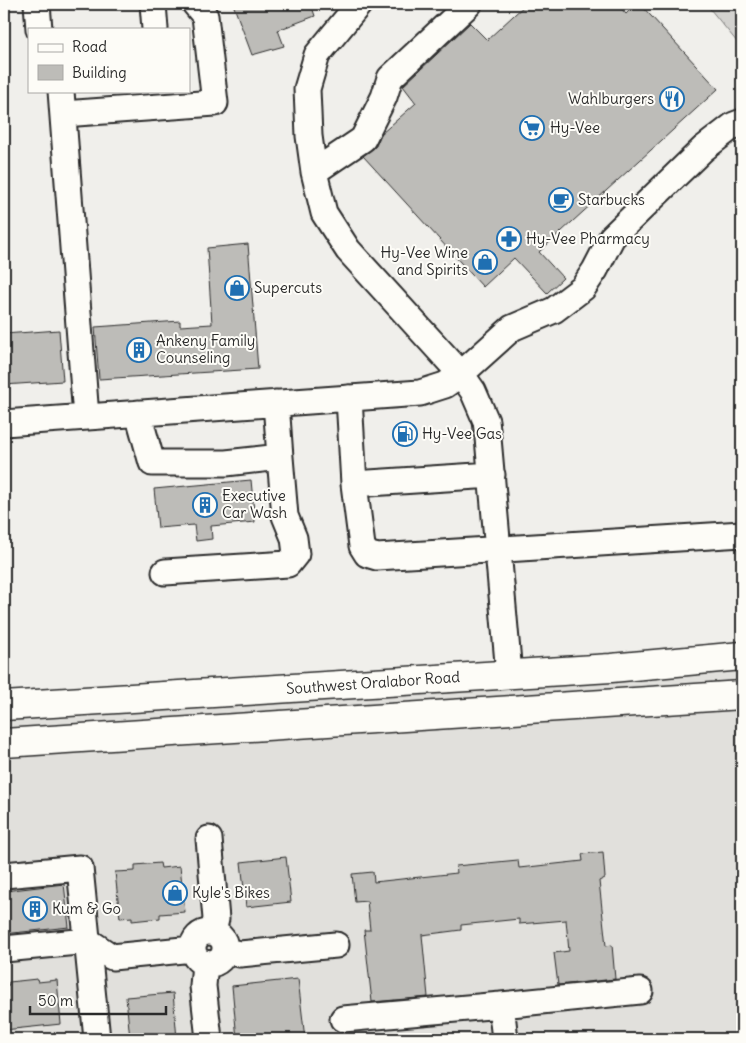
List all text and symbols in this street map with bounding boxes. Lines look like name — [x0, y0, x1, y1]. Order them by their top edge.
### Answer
legend — [28, 28, 190, 92]
text: Road — [72, 37, 107, 56]
text: Building — [72, 63, 127, 82]
restaurant icon: Wahlburgers — [659, 86, 685, 112]
place label: Wahlburgers — [568, 89, 654, 108]
supermarket icon: Hy-Vee — [519, 115, 545, 141]
place label: Hy-Vee — [550, 118, 600, 137]
cafe icon: Starbucks — [548, 187, 574, 213]
place label: Starbucks — [578, 190, 645, 209]
pharmacy icon: Hy-Vee Pharmacy — [496, 226, 522, 252]
place label: Hy-Vee Pharmacy — [526, 229, 650, 248]
place label: Hy-Vee Wine and Spirits — [381, 243, 468, 279]
shop icon: Hy-Vee Wine and Spirits — [472, 249, 498, 275]
shop icon: Supercuts — [224, 275, 250, 301]
place label: Supercuts — [254, 278, 322, 297]
place label: Ankeny Family Counseling — [156, 331, 255, 367]
building icon: Ankeny Family Counseling — [126, 337, 152, 363]
fuel station icon: Hy-Vee Gas — [392, 421, 418, 447]
place label: Hy-Vee Gas — [422, 424, 502, 443]
place label: Executive Car Wash — [222, 486, 288, 522]
building icon: Executive Car Wash — [192, 492, 218, 518]
street label: Southwest Oralabor Road — [285, 667, 461, 698]
shop icon: Kyle's Bikes — [162, 880, 188, 906]
place label: Kyle's Bikes — [192, 883, 270, 902]
building icon: Kum & Go — [22, 896, 48, 922]
place label: Kum & Go — [52, 899, 121, 918]
scale bar — [30, 983, 166, 1015]
text: 50 m — [38, 991, 73, 1010]

